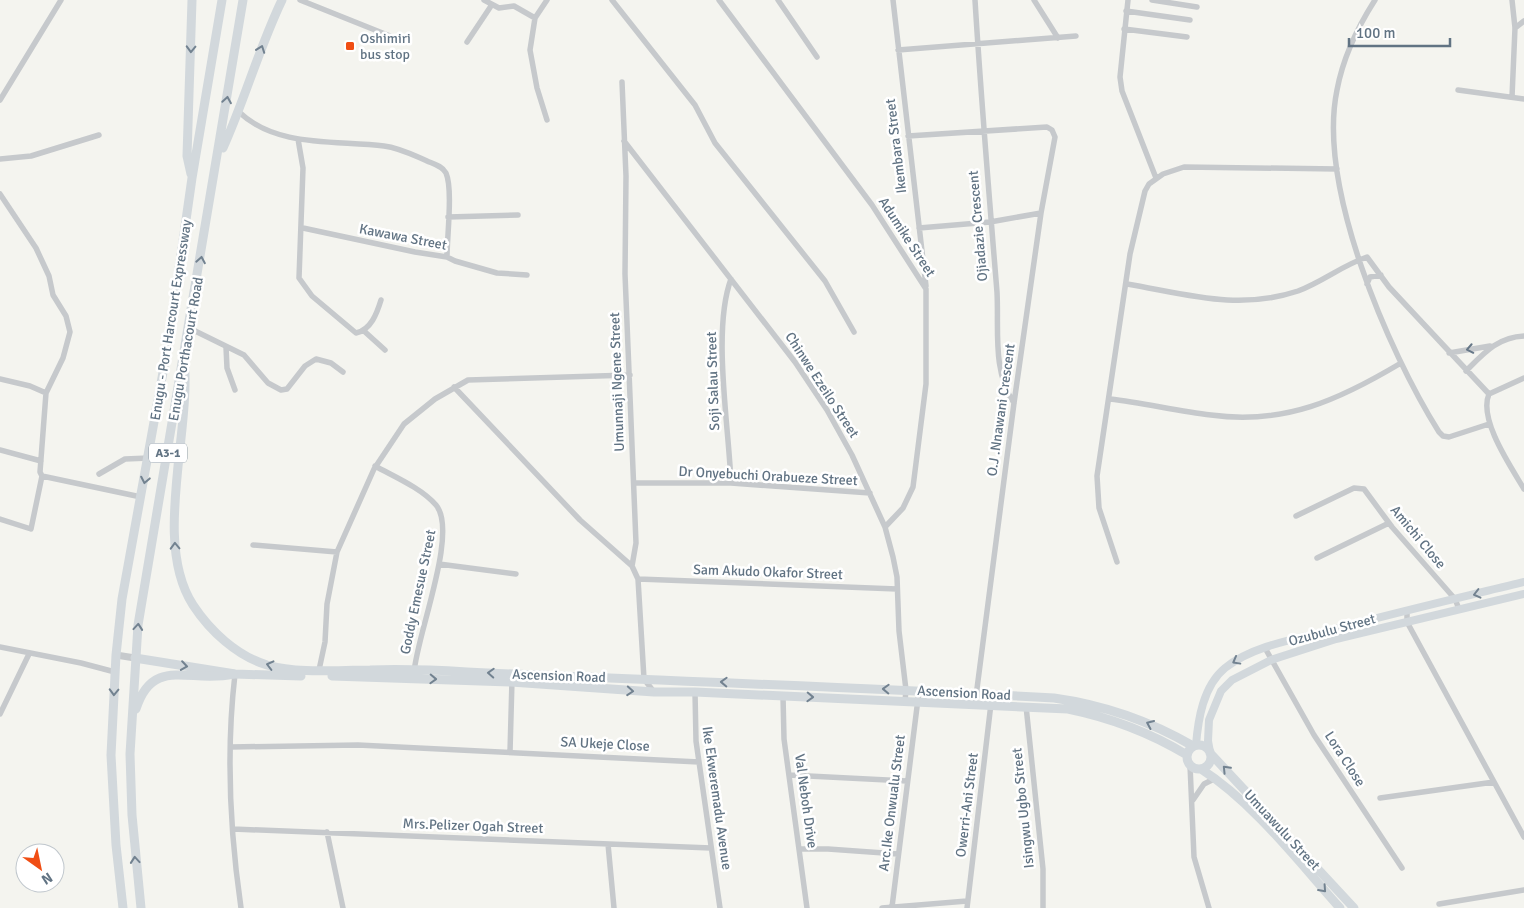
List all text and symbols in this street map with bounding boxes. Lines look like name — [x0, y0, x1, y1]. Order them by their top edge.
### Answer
scale bar — [1349, 15, 1450, 47]
text: 100 m — [1356, 24, 1396, 42]
place label: Oshimiri bus stop — [360, 30, 411, 63]
marker: Oshimiri bus stop — [344, 40, 356, 52]
one-way arrow — [185, 45, 196, 53]
one-way arrow — [255, 46, 265, 54]
one-way arrow — [222, 96, 232, 104]
street label: Ikembara Street — [882, 98, 910, 194]
street label: Ojiadazie Crescent — [965, 170, 991, 282]
street label: Adumike Street — [875, 194, 939, 280]
street label: Enugu - Port Harcourt Expressway — [147, 218, 195, 422]
street label: Kawawa Street — [358, 220, 448, 254]
one-way arrow — [195, 256, 205, 265]
street label: Enugu Porthacourt Road — [165, 276, 207, 422]
street label: Umunnaji Ngene Street — [606, 312, 628, 452]
street label: Chinwe Ezeilo Street — [781, 329, 863, 441]
street label: Soji Salau Street — [703, 331, 723, 431]
street label: O.J .Nnawani Crescent — [983, 342, 1019, 477]
one-way arrow — [1465, 343, 1474, 353]
road number: A3-1 — [149, 443, 187, 462]
street label: Dr Onyebuchi Orabueze Street — [678, 463, 858, 489]
one-way arrow — [140, 476, 150, 484]
street label: Amichi Close — [1387, 502, 1449, 572]
street label: Goddy Emesue Street — [396, 528, 440, 656]
one-way arrow — [170, 542, 180, 550]
street label: Sam Akudo Okafor Street — [693, 561, 843, 583]
one-way arrow — [1472, 588, 1481, 599]
street label: Ozubulu Street — [1287, 610, 1377, 650]
one-way arrow — [133, 623, 144, 631]
one-way arrow — [1233, 655, 1242, 665]
one-way arrow — [266, 660, 275, 671]
one-way arrow — [179, 661, 188, 671]
street label: Ascension Road — [512, 666, 606, 686]
one-way arrow — [487, 667, 495, 678]
one-way arrow — [429, 673, 437, 684]
one-way arrow — [719, 677, 727, 688]
street label: Ascension Road — [917, 682, 1011, 704]
one-way arrow — [882, 684, 890, 695]
one-way arrow — [626, 685, 634, 696]
one-way arrow — [108, 689, 119, 697]
one-way arrow — [806, 692, 814, 703]
one-way arrow — [1146, 720, 1155, 730]
street label: Ike Ekweremadu Avenue — [699, 725, 735, 871]
street label: Lora Close — [1321, 728, 1369, 790]
street label: SA Ukeje Close — [560, 733, 650, 755]
street label: Arc.Ike Onwualu Street — [875, 734, 909, 872]
street label: Isingwu Ugbo Street — [1008, 747, 1038, 869]
street label: Owerri-Ani Street — [952, 752, 982, 858]
street label: Val Neboh Drive — [791, 753, 821, 849]
one-way arrow — [1223, 766, 1232, 775]
street label: Umuawulu Street — [1240, 786, 1324, 874]
street label: Mrs.Pelizer Ogah Street — [402, 815, 544, 837]
north arrow — [15, 843, 65, 893]
one-way arrow — [130, 855, 141, 863]
text: N — [38, 869, 56, 888]
one-way arrow — [1317, 883, 1326, 892]

